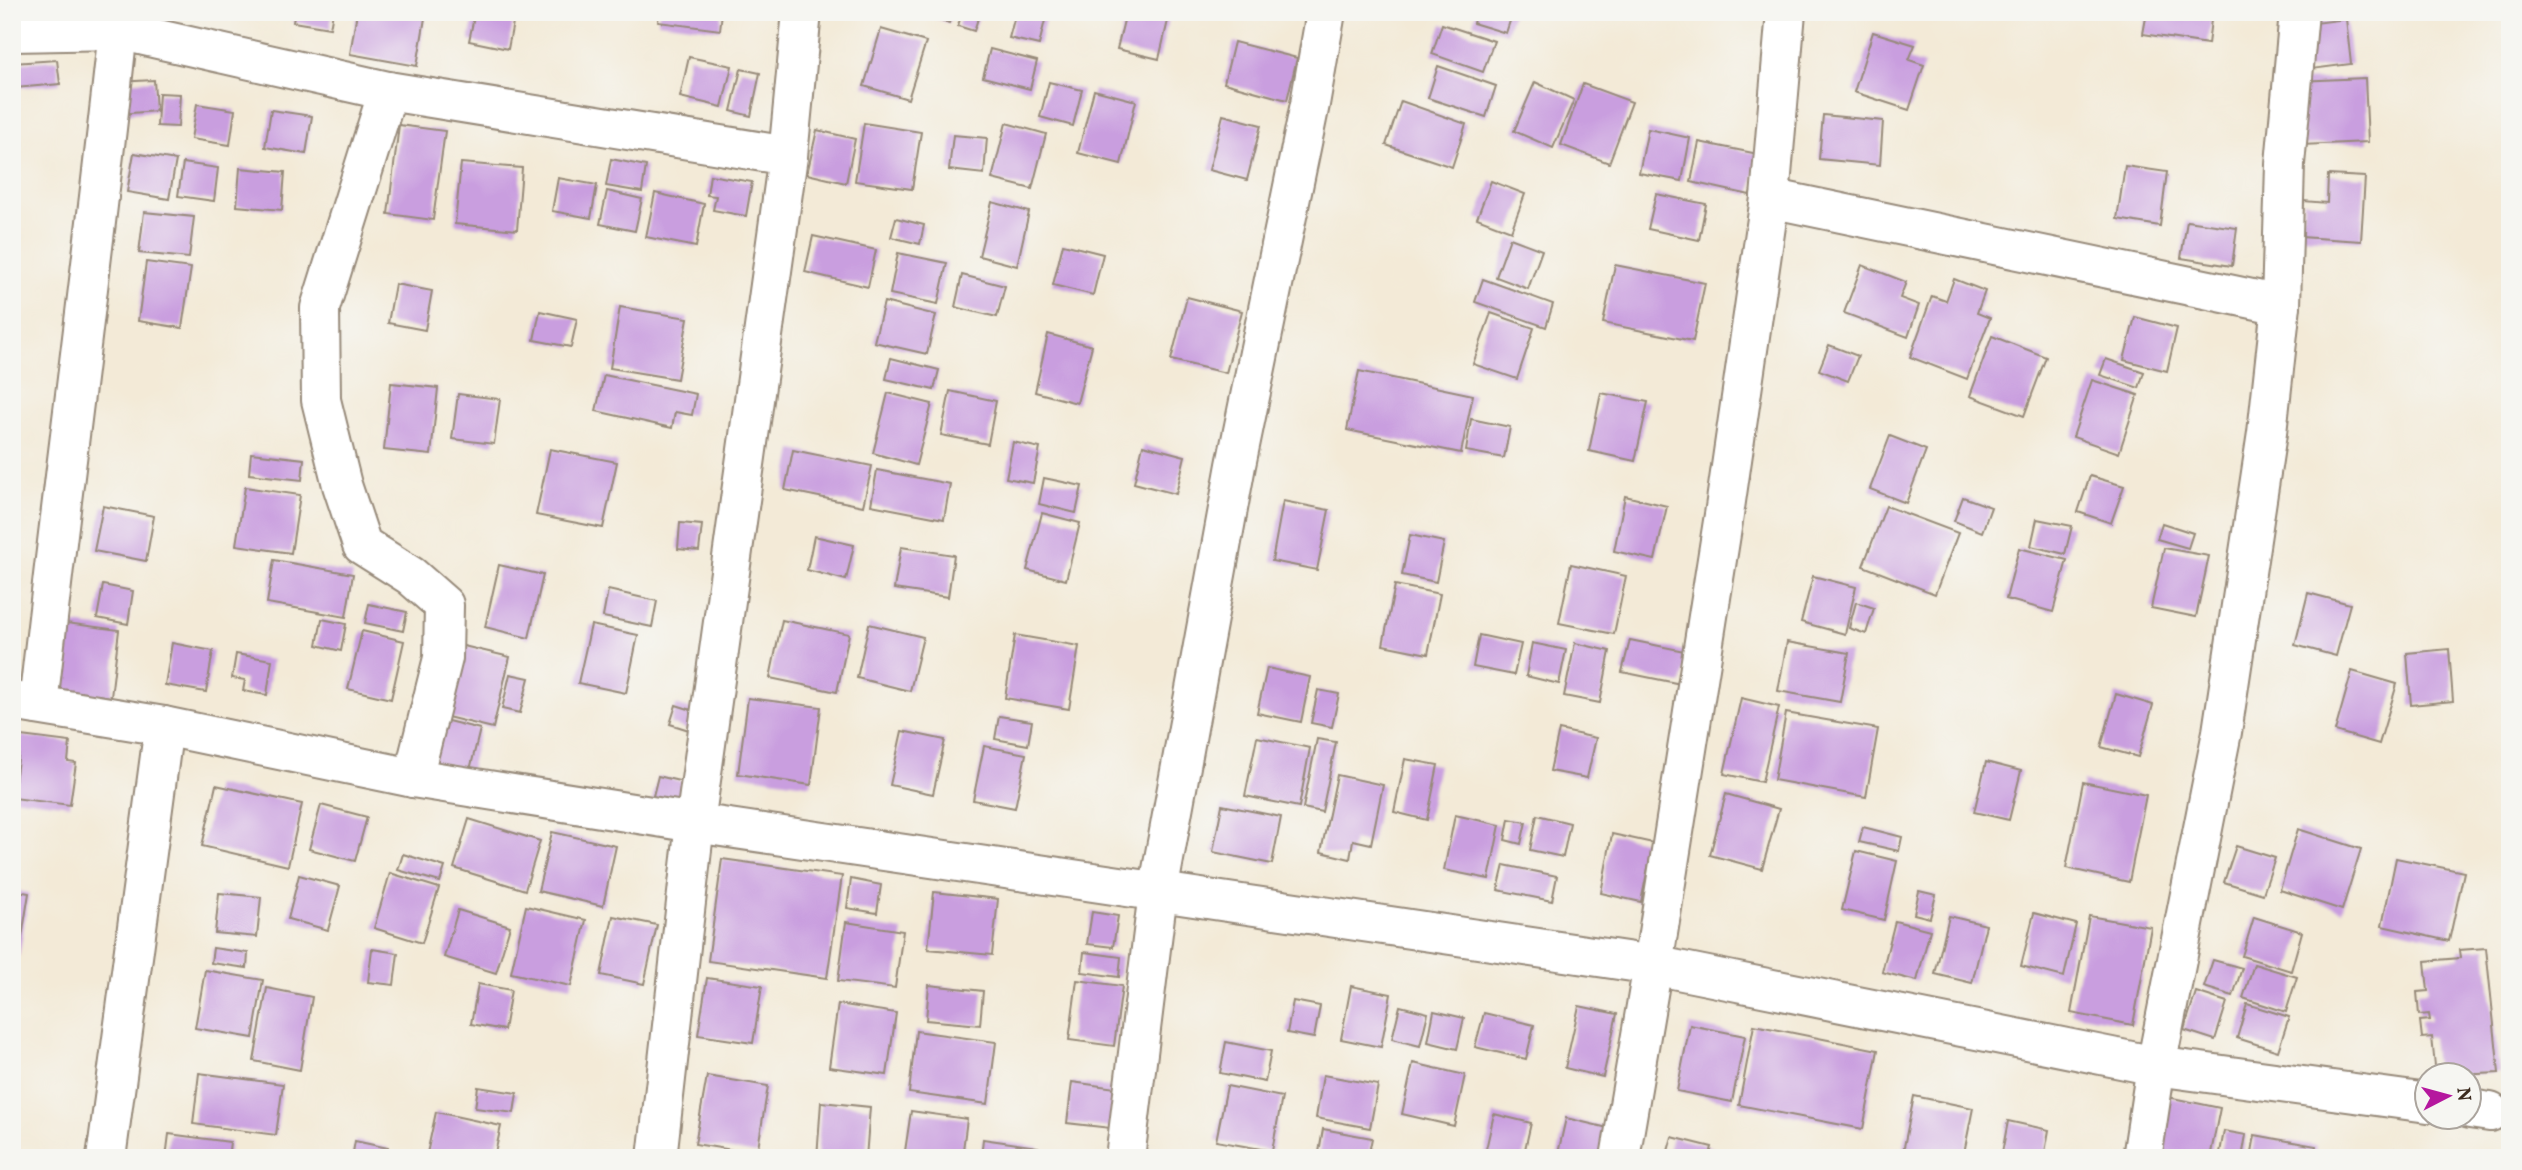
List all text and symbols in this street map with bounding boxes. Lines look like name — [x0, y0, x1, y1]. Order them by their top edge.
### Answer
north arrow — [2414, 1062, 2484, 1132]
text: N — [2449, 1086, 2477, 1103]

